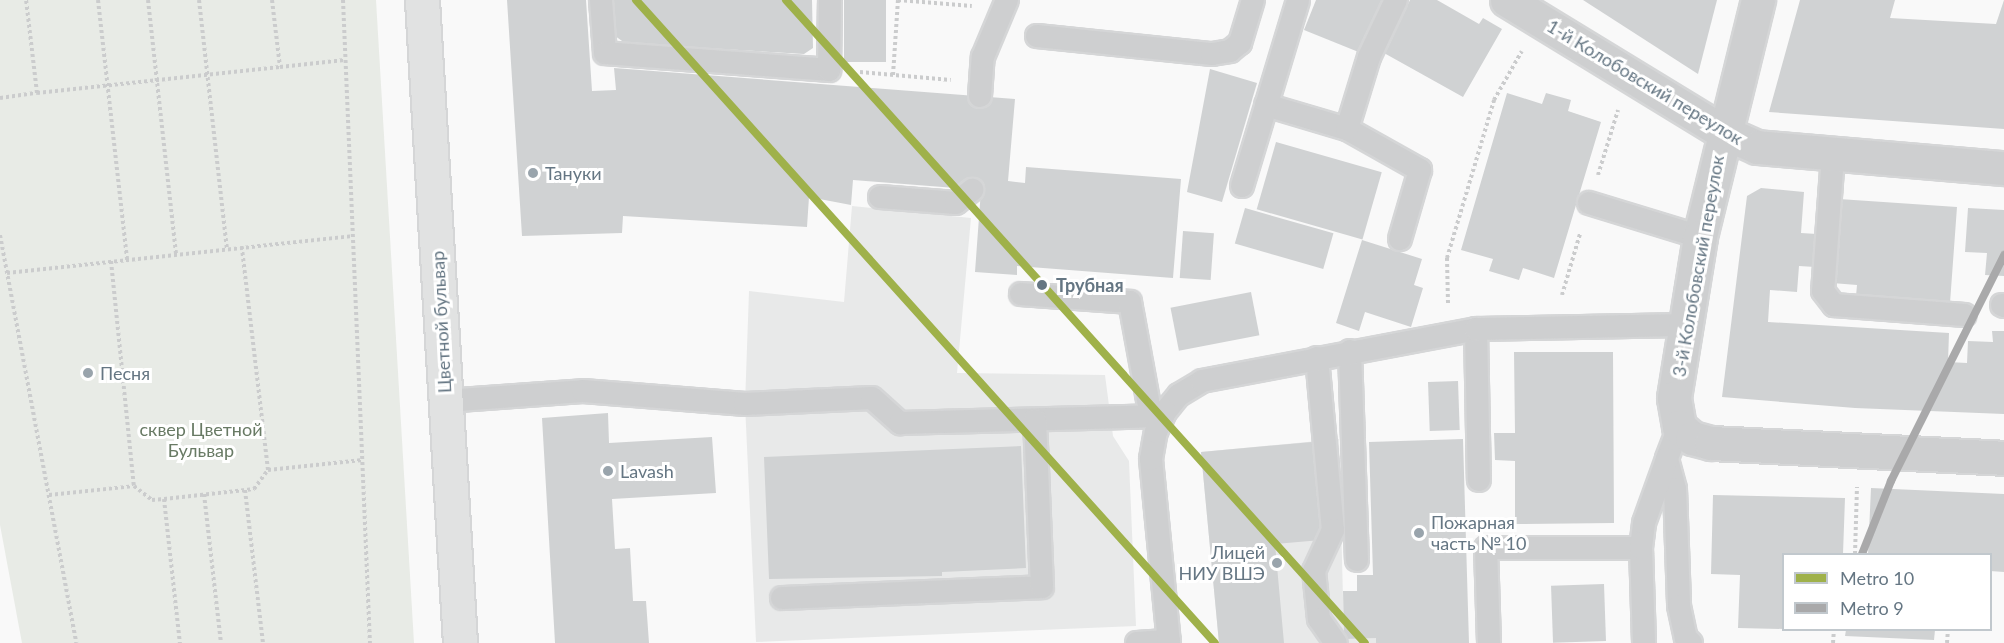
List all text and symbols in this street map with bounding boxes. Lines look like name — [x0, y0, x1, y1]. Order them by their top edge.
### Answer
street label: 1-й Колобовский переулок — [1543, 15, 1747, 149]
street label: 3-й Колобовский переулок — [1668, 154, 1728, 378]
place label: Тануки — [545, 162, 602, 184]
marker: Тануки — [526, 166, 540, 180]
street label: Цветной бульвар — [426, 250, 456, 394]
place label: Трубная — [1056, 274, 1124, 296]
marker: Трубная — [1033, 276, 1051, 294]
place label: Песня — [100, 362, 150, 384]
marker: Песня — [81, 366, 95, 380]
park label: сквер Цветной Бульвар — [139, 419, 263, 462]
place label: Lavash — [620, 460, 674, 482]
marker: Lavash — [601, 464, 615, 478]
place label: Пожарная часть № 10 — [1431, 512, 1526, 554]
marker: Пожарная часть № 10 — [1412, 526, 1426, 540]
place label: Лицей НИУ ВШЭ — [1178, 542, 1265, 584]
legend — [1782, 553, 1992, 631]
marker: Лицей НИУ ВШЭ — [1270, 556, 1284, 570]
text: Metro 10 — [1840, 567, 1914, 589]
text: Metro 9 — [1840, 597, 1904, 619]

